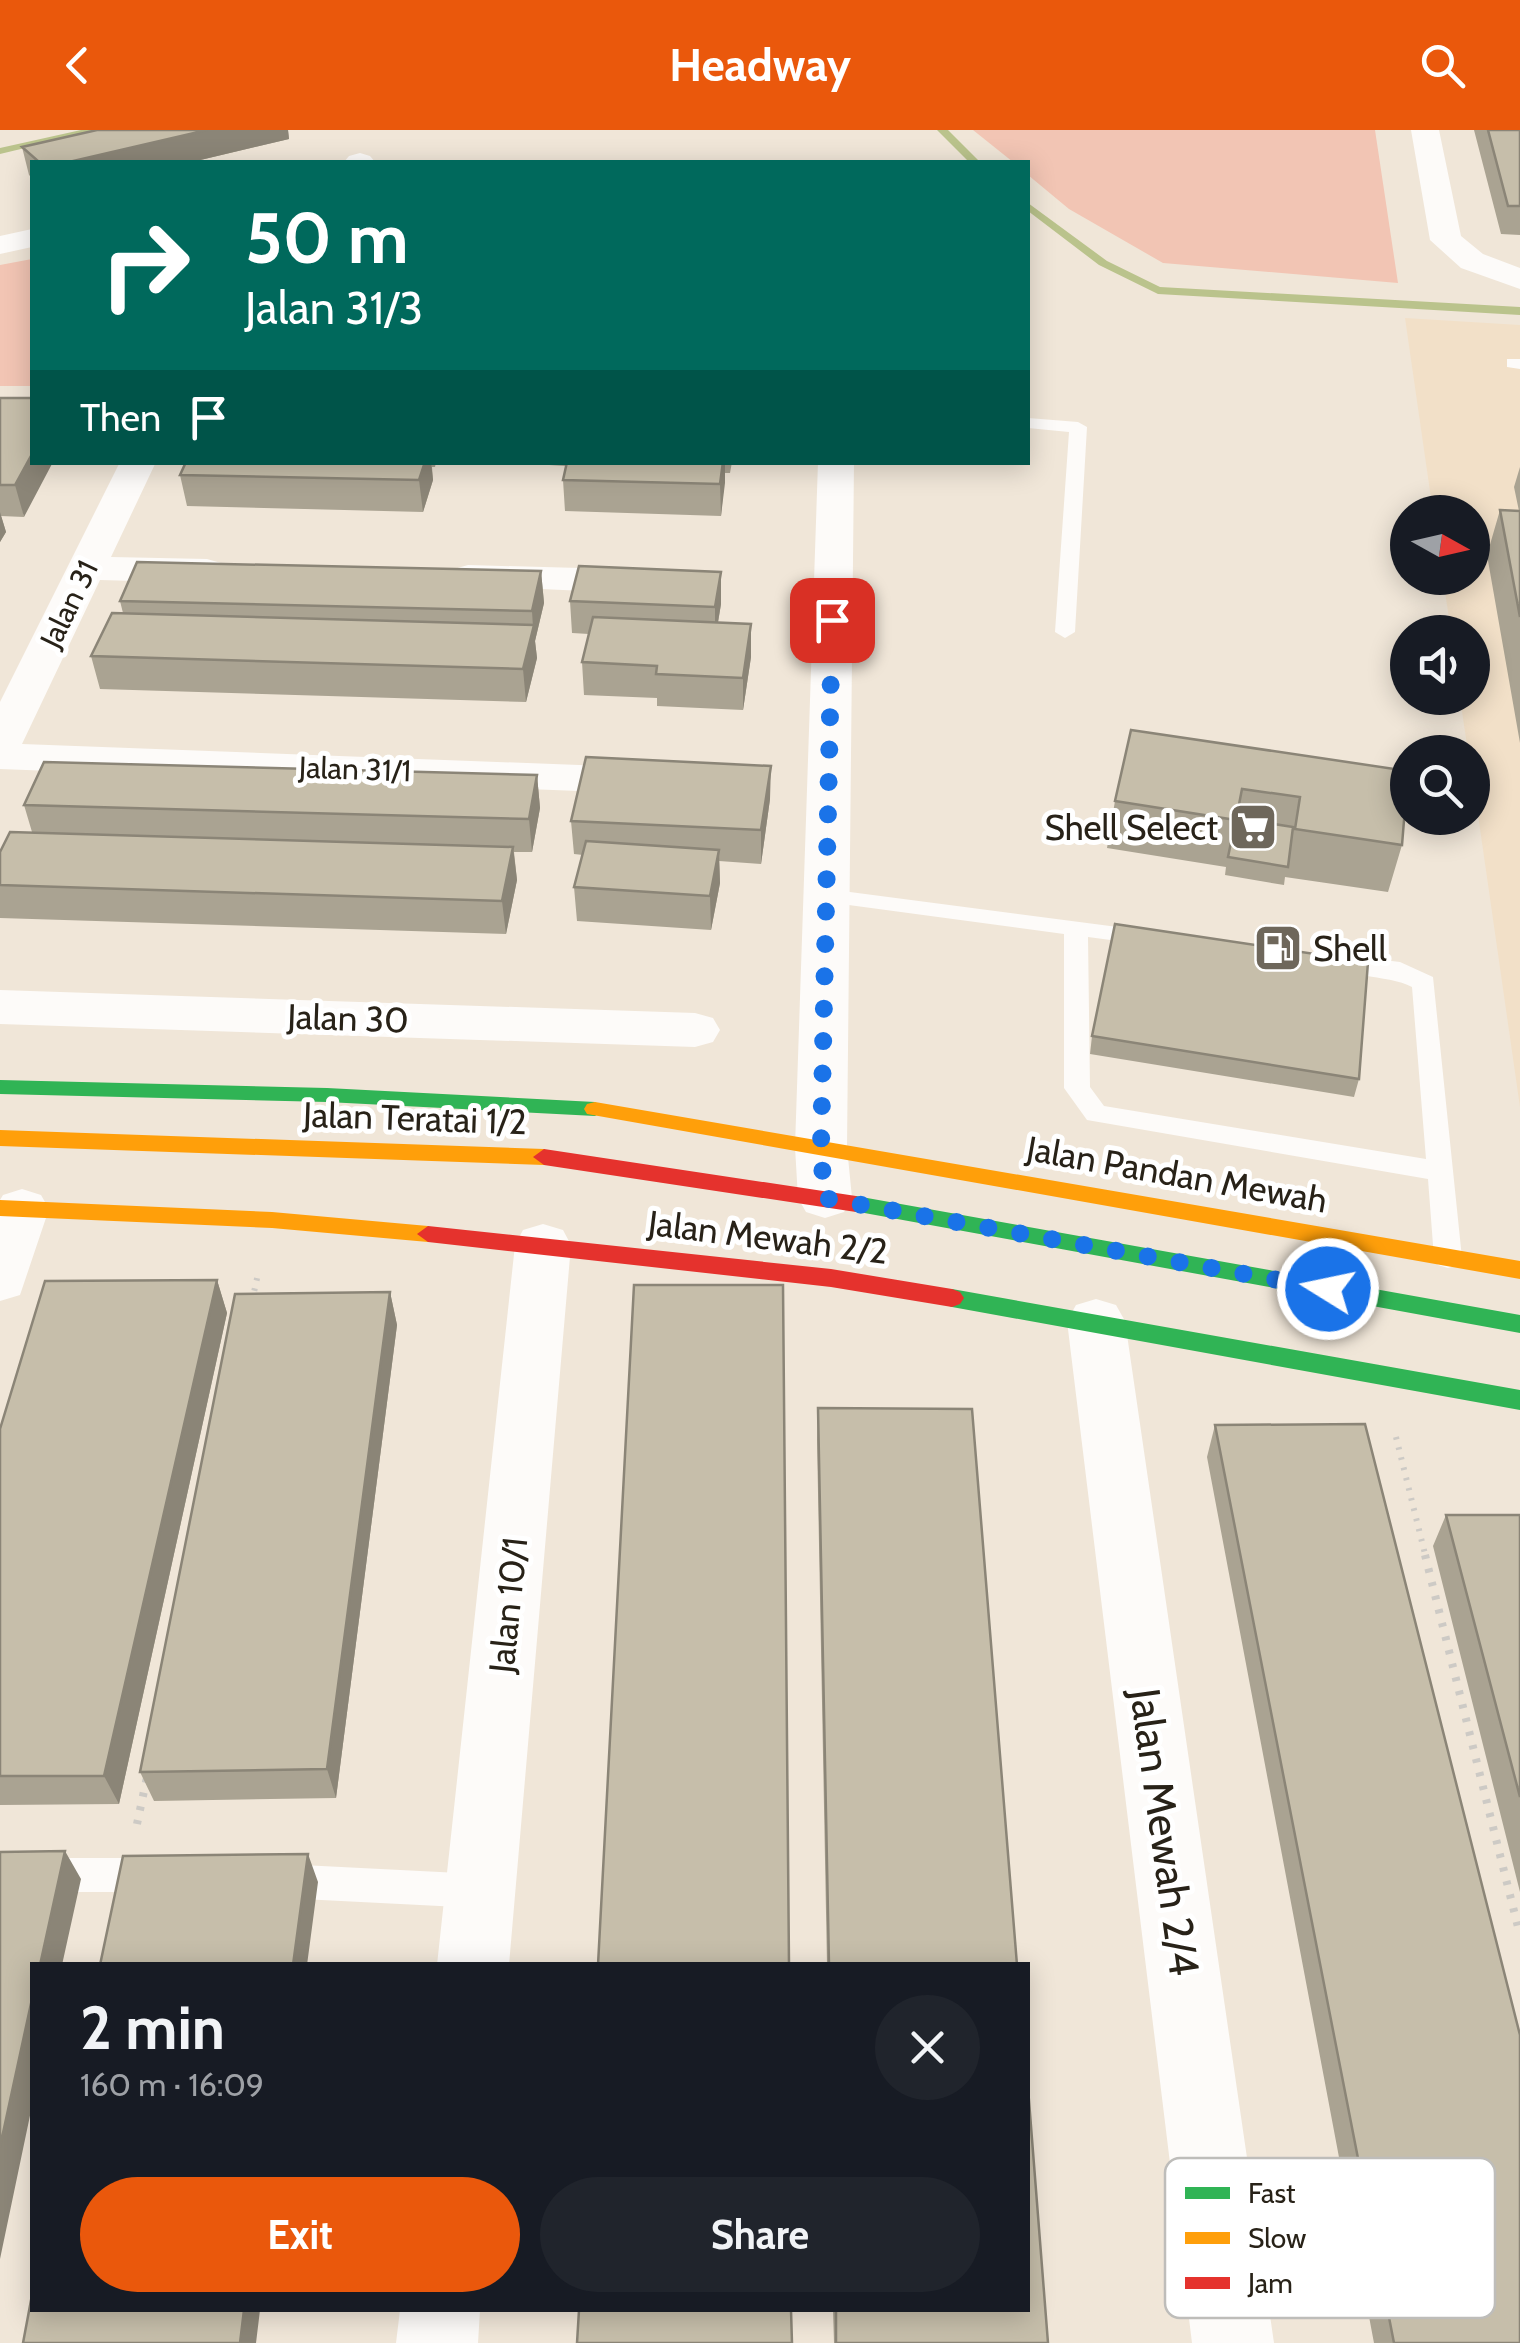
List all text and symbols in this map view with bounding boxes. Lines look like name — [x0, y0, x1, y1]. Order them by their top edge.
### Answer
icon: back — [50, 38, 105, 93]
text: Headway — [669, 38, 851, 92]
icon: search — [1415, 38, 1470, 93]
text: 50 m — [245, 195, 409, 281]
icon: right — [80, 200, 210, 330]
text: Jalan 31/3 — [245, 281, 423, 335]
icon: arrive — [181, 390, 236, 445]
text: Then — [80, 394, 161, 441]
north arrow — [1390, 495, 1490, 595]
map controls — [1390, 495, 1490, 835]
street label: Jalan 31 — [32, 554, 106, 655]
pin — [790, 578, 875, 663]
icon: arrive — [805, 593, 860, 648]
button: sound — [1390, 615, 1490, 715]
button: search — [1390, 735, 1490, 835]
street label: Jalan 31/1 — [297, 749, 412, 789]
supermarket icon: Shell Select — [1227, 801, 1279, 853]
place label: Shell Select — [1044, 806, 1218, 849]
fuel station icon: Shell — [1252, 922, 1304, 974]
place label: Shell — [1313, 927, 1387, 970]
street label: Jalan 30 — [286, 994, 409, 1042]
street label: Jalan Teratai 1/2 — [301, 1093, 528, 1143]
street label: Jalan Pandan Mewah — [1022, 1126, 1331, 1222]
street label: Jalan Mewah 2/2 — [645, 1201, 890, 1273]
position arrow — [1276, 1237, 1380, 1341]
street label: Jalan 10/1 — [479, 1535, 536, 1676]
street label: Jalan Mewah 2/4 — [1119, 1684, 1211, 1979]
text: 2 min — [80, 1991, 225, 2064]
button: close — [875, 1995, 980, 2100]
text: 160 m · 16:09 — [80, 2065, 264, 2104]
legend — [1165, 2158, 1495, 2318]
text: Fast — [1248, 2176, 1296, 2210]
button: Exit — [80, 2177, 520, 2292]
button: Share — [540, 2177, 980, 2292]
text: Slow — [1248, 2221, 1306, 2255]
text: Jam — [1247, 2266, 1293, 2300]

